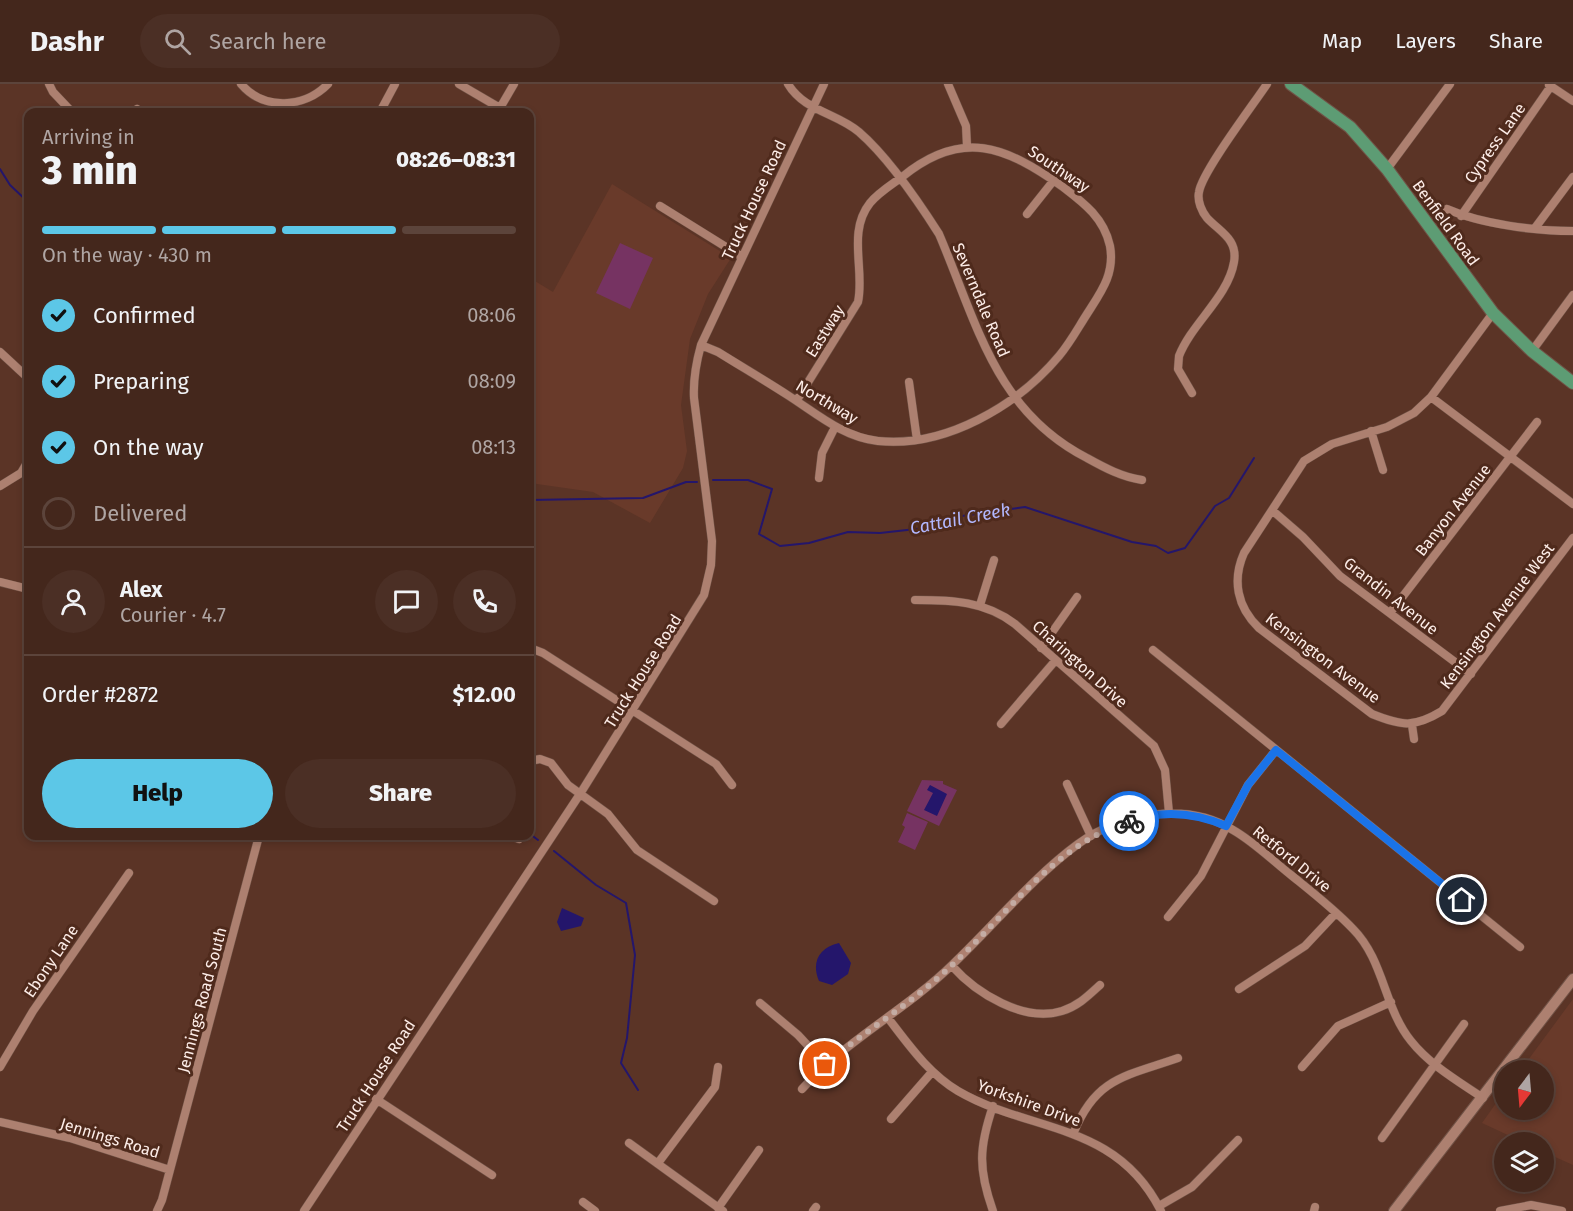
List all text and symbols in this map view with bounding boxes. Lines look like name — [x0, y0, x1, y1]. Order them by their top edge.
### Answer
search box — [140, 14, 560, 68]
text: Dashr — [30, 25, 104, 58]
icon: search — [161, 25, 194, 58]
text: Search here — [209, 28, 326, 55]
text: Map — [1322, 28, 1362, 54]
text: Layers — [1395, 28, 1456, 54]
text: Share — [1489, 28, 1543, 54]
street label: Cypress Lane — [1460, 99, 1530, 187]
text: Arriving in — [42, 125, 135, 149]
street label: Truck House Road — [718, 137, 790, 263]
street label: Southway — [1025, 142, 1093, 197]
text: 08:26–08:31 — [396, 146, 516, 173]
text: 3 min — [42, 148, 138, 194]
street label: Benfield Road — [1409, 177, 1483, 269]
street label: Severndale Road — [948, 240, 1014, 360]
text: On the way · 430 m — [42, 243, 212, 267]
icon: check — [42, 299, 75, 332]
street label: Eastway — [802, 301, 848, 361]
text: Confirmed — [93, 302, 196, 329]
text: 08:06 — [467, 303, 516, 327]
icon: check — [42, 365, 75, 398]
text: Preparing — [93, 368, 189, 395]
text: 08:09 — [468, 369, 516, 393]
street label: Northway — [792, 376, 862, 428]
icon: check — [42, 431, 75, 464]
text: On the way — [93, 434, 204, 461]
text: 08:13 — [471, 435, 516, 459]
street label: Banyon Avenue — [1411, 460, 1495, 560]
water label: Cattail Creek — [908, 498, 1012, 540]
text: Delivered — [93, 500, 188, 527]
street label: Kensington Avenue West — [1436, 539, 1558, 693]
street label: Grandin Avenue — [1340, 553, 1442, 639]
button: person — [42, 570, 105, 633]
button: chat — [375, 570, 438, 633]
button: phone — [453, 570, 516, 633]
text: Alex — [120, 576, 163, 603]
text: Courier · 4.7 — [120, 603, 226, 627]
street label: Kensington Avenue — [1262, 609, 1384, 707]
street label: Truck House Road — [600, 611, 686, 731]
street label: Charington Drive — [1029, 616, 1131, 712]
text: Order #2872 — [42, 681, 159, 708]
text: $12.00 — [452, 681, 516, 708]
button: Help — [42, 759, 273, 828]
button: Share — [285, 759, 516, 828]
courier — [1099, 791, 1159, 851]
icon: bike — [1113, 805, 1146, 838]
street label: Retford Drive — [1249, 822, 1335, 896]
pin — [1436, 874, 1487, 925]
icon: home — [1445, 883, 1478, 916]
street label: Ebony Lane — [20, 921, 82, 1001]
street label: Jennings Road South — [173, 925, 231, 1075]
street label: Truck House Road — [333, 1016, 419, 1136]
pin — [799, 1038, 850, 1089]
icon: bag — [808, 1047, 841, 1080]
north arrow — [1494, 1060, 1554, 1120]
map controls — [1494, 1060, 1554, 1192]
street label: Yorkshire Drive — [975, 1075, 1083, 1131]
street label: Jennings Road — [58, 1114, 162, 1162]
button: layers — [1494, 1132, 1554, 1192]

